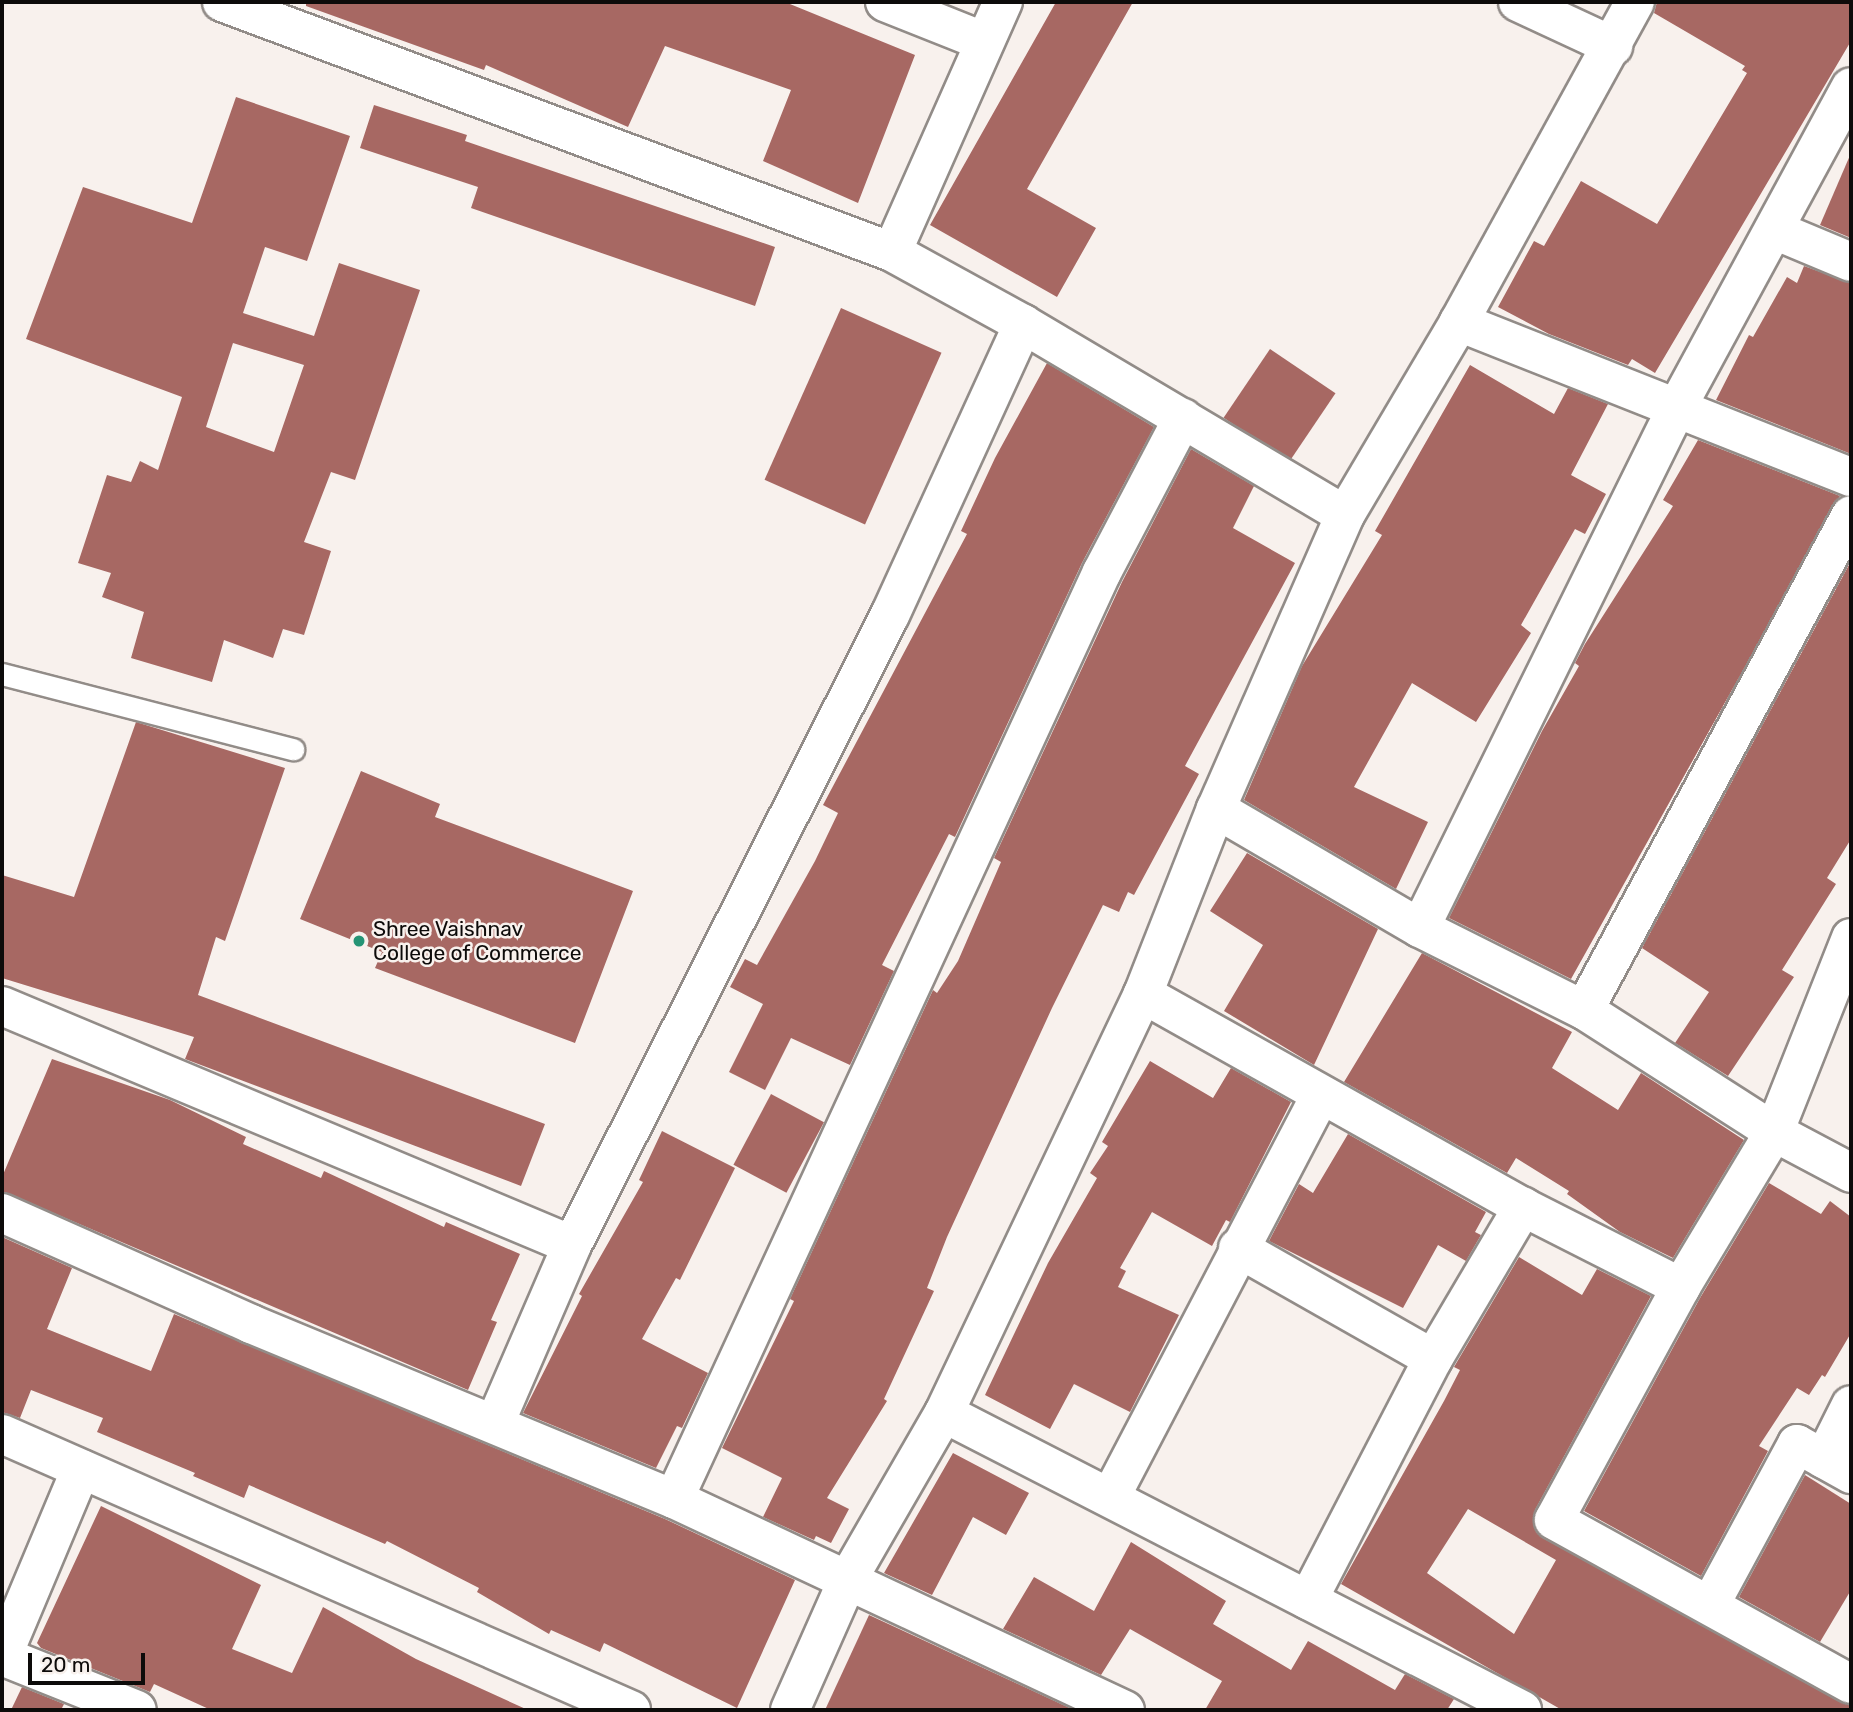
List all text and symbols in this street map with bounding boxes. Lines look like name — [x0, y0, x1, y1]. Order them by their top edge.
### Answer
place label: Shree Vaishnav College of Commerce — [373, 916, 582, 966]
marker: Shree Vaishnav College of Commerce — [351, 933, 367, 949]
scale bar — [32, 1638, 149, 1682]
text: 20 m — [41, 1652, 90, 1677]

